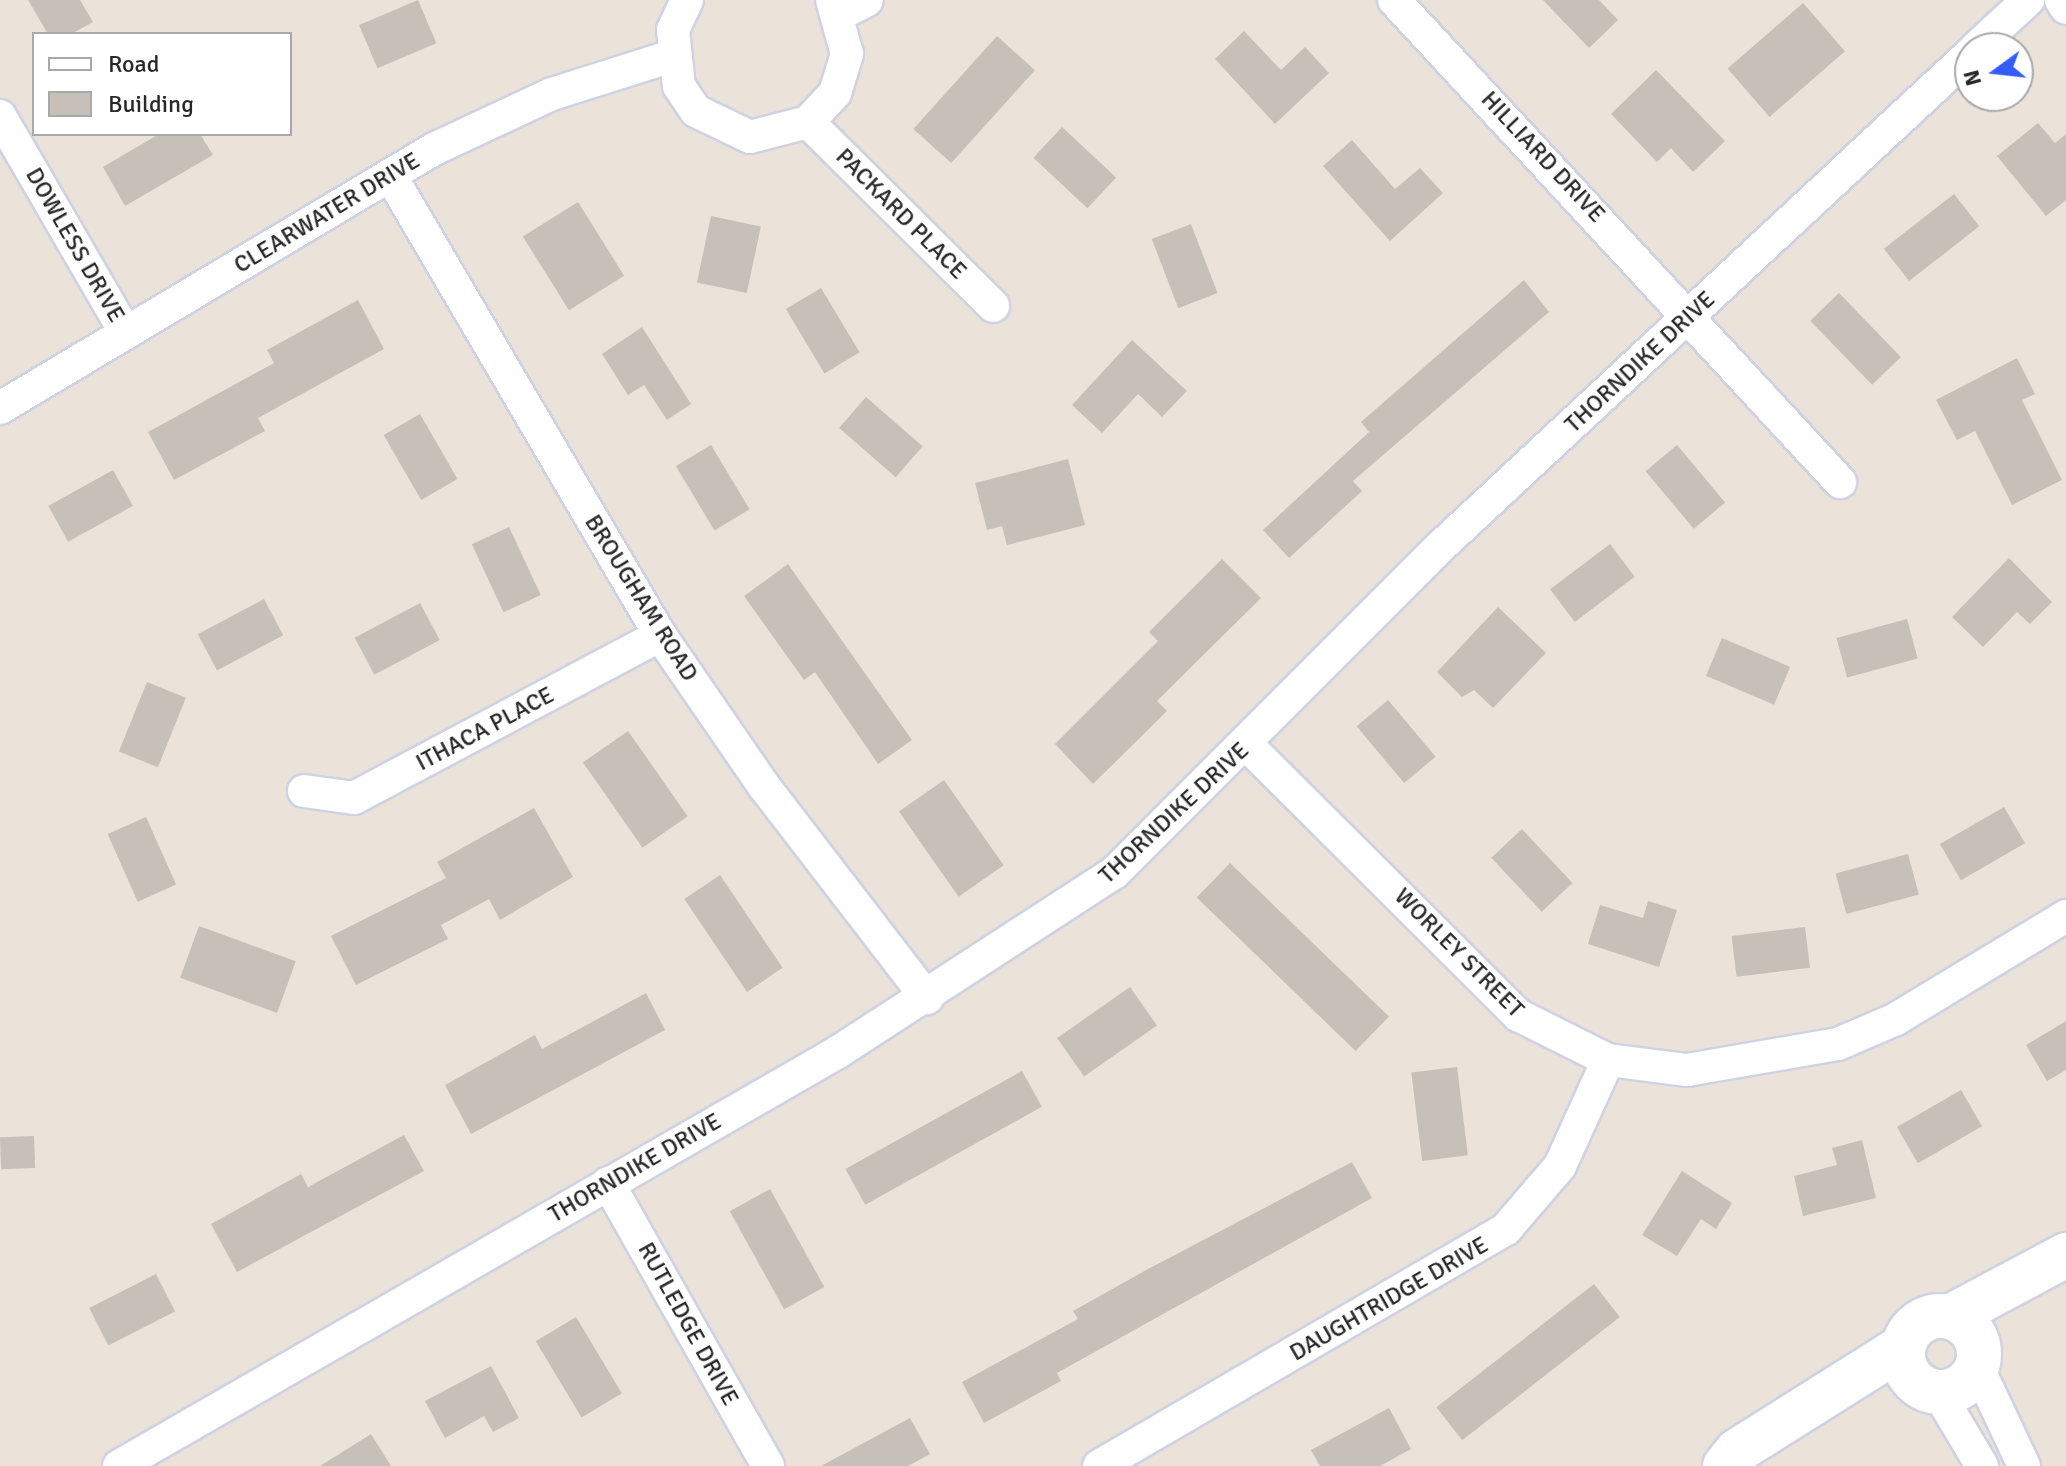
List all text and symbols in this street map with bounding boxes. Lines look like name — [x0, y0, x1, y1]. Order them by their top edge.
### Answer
legend — [32, 32, 292, 136]
north arrow — [1954, 32, 2034, 112]
text: Road — [108, 49, 159, 79]
text: N — [1957, 67, 1987, 89]
street label: HILLIARD DRIVE — [1475, 85, 1611, 229]
text: Building — [108, 89, 194, 119]
street label: PACKARD PLACE — [829, 142, 973, 286]
street label: CLEARWATER DRIVE — [229, 146, 425, 280]
street label: DOWLESS DRIVE — [19, 163, 131, 327]
street label: THORNDIKE DRIVE — [1559, 285, 1721, 439]
street label: BROUGHAM ROAD — [578, 509, 704, 687]
street label: ITHACA PLACE — [411, 681, 559, 777]
street label: THORNDIKE DRIVE — [1093, 736, 1255, 890]
street label: WORLEY STREET — [1388, 882, 1530, 1024]
street label: THORNDIKE DRIVE — [544, 1107, 726, 1229]
street label: DAUGHTRIDGE DRIVE — [1285, 1230, 1493, 1368]
street label: RUTLEDGE DRIVE — [631, 1237, 745, 1411]

